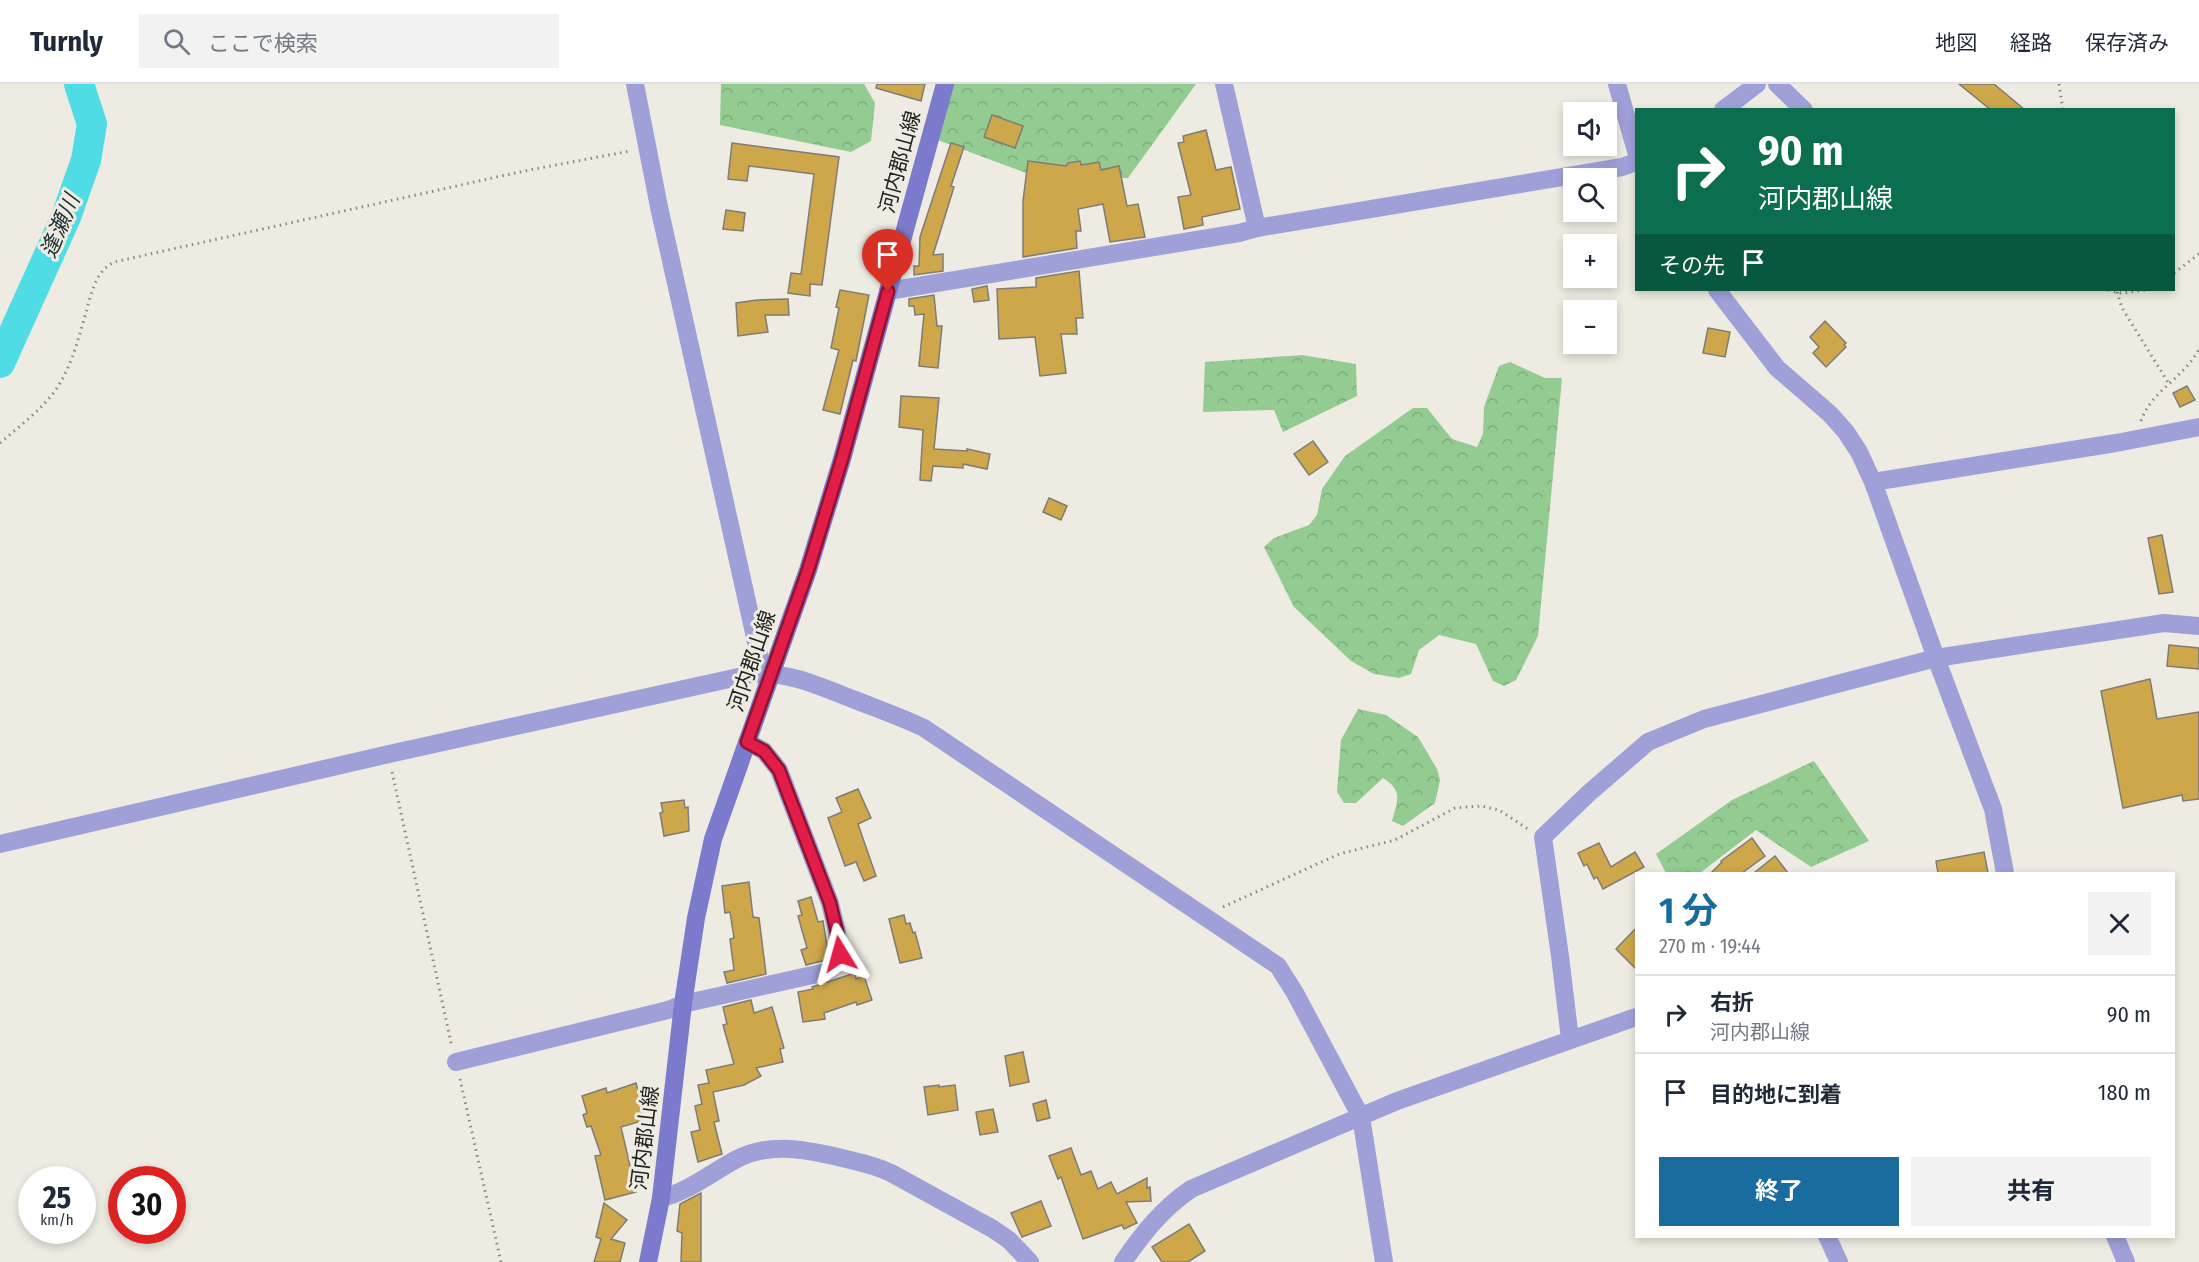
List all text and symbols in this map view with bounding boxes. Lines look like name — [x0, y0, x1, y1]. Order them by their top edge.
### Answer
search box — [139, 14, 559, 68]
text: Turnly — [30, 25, 103, 58]
icon: search — [160, 25, 193, 58]
text: ここで検索 — [208, 30, 318, 57]
text: 地図 — [1935, 30, 1977, 56]
text: 経路 — [2010, 30, 2052, 56]
text: 保存済み — [2085, 30, 2169, 56]
map controls — [1563, 102, 1617, 354]
button: sound — [1563, 102, 1617, 156]
street label: 河内郡山線 — [874, 108, 926, 216]
text: 90 m — [1758, 126, 1843, 176]
icon: right — [1659, 132, 1737, 210]
button: search — [1563, 168, 1617, 222]
text: 河内郡山線 — [1758, 183, 1893, 215]
water label: 逢瀬川 — [35, 189, 86, 262]
pin — [862, 229, 913, 291]
button: + — [1563, 234, 1617, 288]
icon: arrive — [871, 238, 904, 271]
icon: arrive — [1737, 246, 1770, 279]
text: その先 — [1659, 252, 1725, 279]
button: − — [1563, 300, 1617, 354]
street label: 河内郡山線 — [723, 607, 781, 715]
text: 1 分 — [1659, 889, 1718, 933]
button: close — [2088, 892, 2151, 955]
position arrow — [808, 922, 872, 986]
text: 270 m · 19:44 — [1659, 934, 1761, 958]
text: 右折 — [1710, 989, 1754, 1016]
icon: right — [1659, 998, 1692, 1031]
text: 90 m — [2107, 1001, 2151, 1028]
text: 河内郡山線 — [1710, 1020, 1810, 1044]
icon: arrive — [1659, 1076, 1692, 1109]
text: 180 m — [2098, 1079, 2151, 1106]
text: 目的地に到着 — [1710, 1081, 1842, 1108]
street label: 河内郡山線 — [626, 1084, 664, 1192]
button: 終了 — [1659, 1157, 1899, 1226]
button: 共有 — [1911, 1157, 2151, 1226]
speed limit sign: 30 — [108, 1166, 186, 1244]
text: 25 — [43, 1180, 71, 1216]
text: km/h — [40, 1211, 74, 1229]

